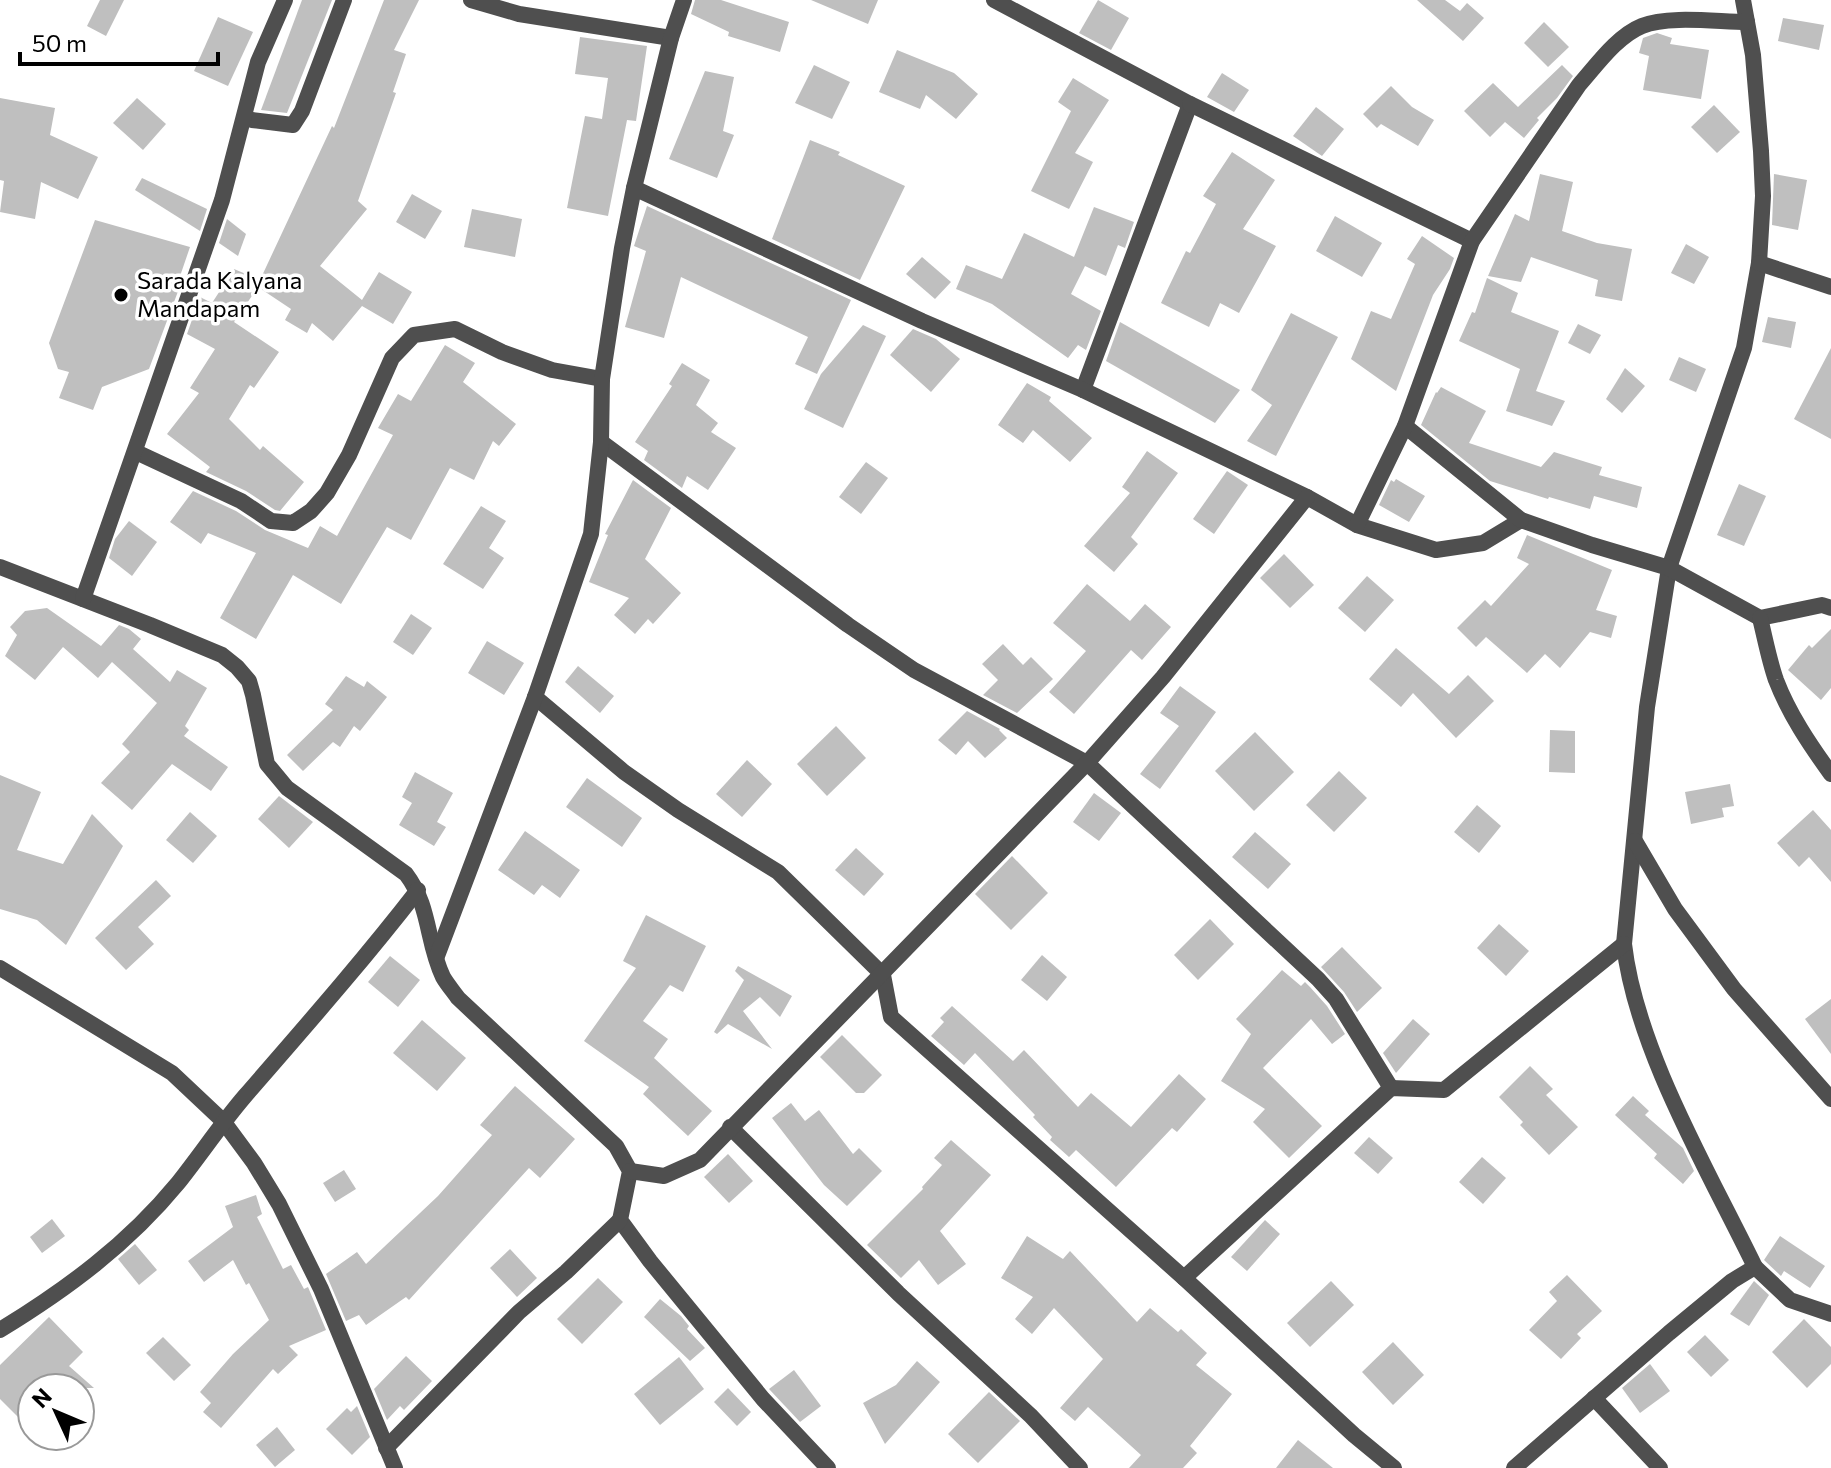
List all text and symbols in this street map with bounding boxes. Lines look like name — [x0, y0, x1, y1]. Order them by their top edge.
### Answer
scale bar — [20, 16, 218, 66]
text: 50 m — [32, 28, 87, 57]
place label: Sarada Kalyana Mandapam — [137, 265, 302, 322]
marker: Sarada Kalyana Mandapam — [112, 286, 130, 304]
north arrow — [16, 1372, 96, 1452]
text: N — [26, 1382, 57, 1413]

